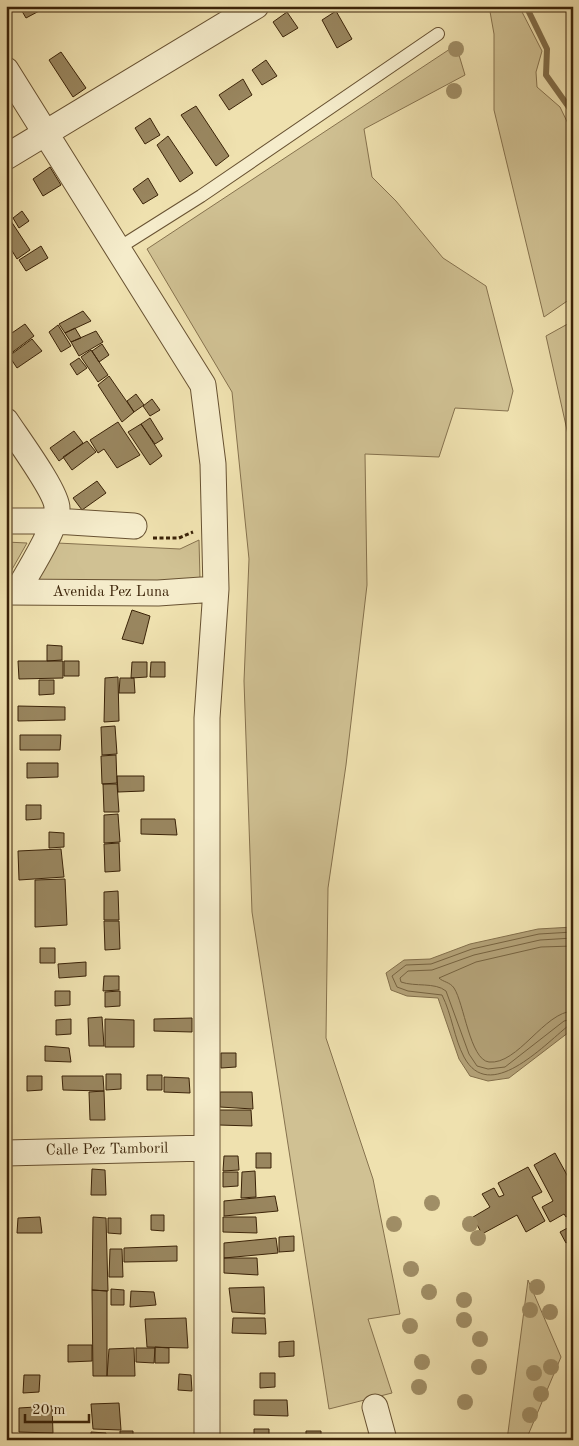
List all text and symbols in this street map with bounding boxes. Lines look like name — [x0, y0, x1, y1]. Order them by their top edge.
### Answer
street label: Avenida Pez Luna — [53, 585, 170, 600]
street label: Calle Pez Tamboril — [46, 1141, 168, 1159]
scale bar — [25, 1391, 89, 1423]
text: 20 m — [32, 1403, 66, 1418]

